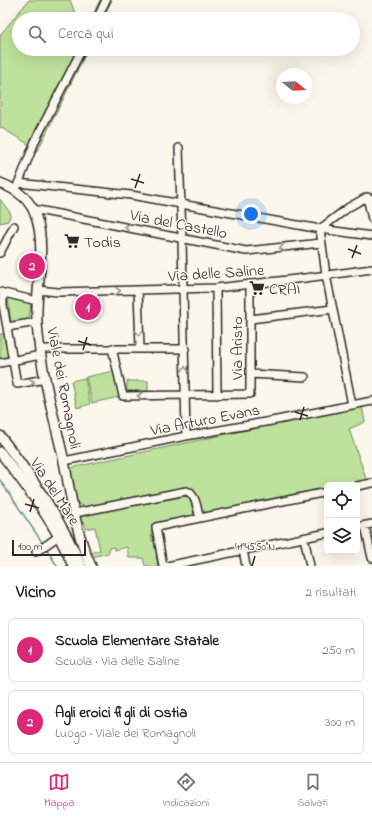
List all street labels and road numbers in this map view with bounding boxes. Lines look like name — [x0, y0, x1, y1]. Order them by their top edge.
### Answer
street label: Via del Castello — [127, 204, 229, 246]
street label: Via delle Saline — [166, 259, 266, 289]
street label: Via Aristo — [226, 316, 250, 381]
street label: Viale dei Romagnoli — [39, 325, 87, 451]
street label: Via Arturo Evans — [148, 399, 262, 444]
street label: Via del Mare — [23, 452, 86, 532]

